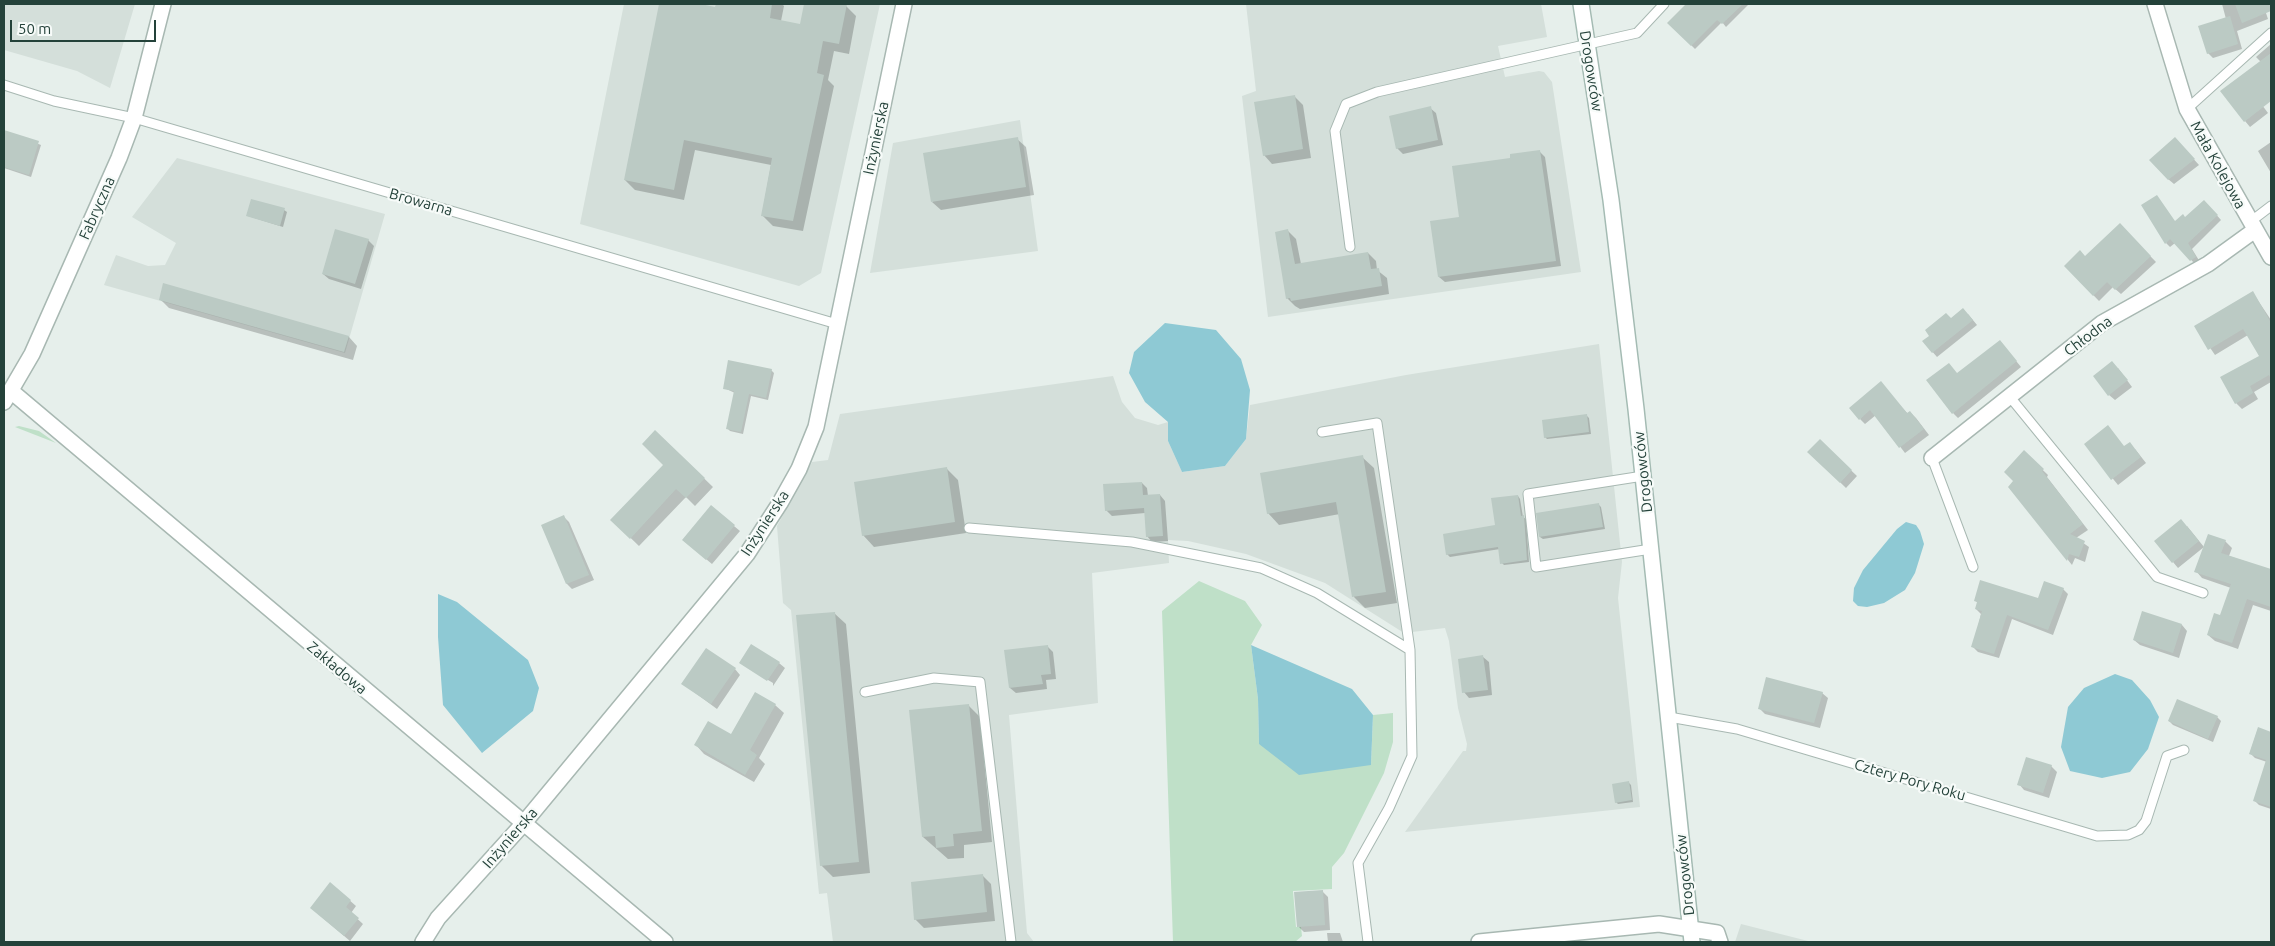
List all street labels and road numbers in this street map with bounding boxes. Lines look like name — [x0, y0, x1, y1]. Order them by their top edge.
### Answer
street label: Drogowców — [1576, 29, 1606, 113]
street label: Inżynierska — [859, 100, 893, 176]
street label: Mała Kolejowa — [2186, 118, 2250, 212]
street label: Fabryczna — [75, 174, 119, 242]
street label: Browarna — [387, 184, 455, 220]
street label: Chłodna — [2060, 312, 2116, 360]
street label: Drogowców — [1630, 431, 1656, 513]
street label: Inżynierska — [737, 487, 793, 559]
street label: Zakładowa — [303, 638, 371, 698]
street label: Cztery Pory Roku — [1852, 755, 1968, 805]
street label: Inżynierska — [479, 804, 541, 872]
street label: Drogowców — [1672, 834, 1698, 916]

